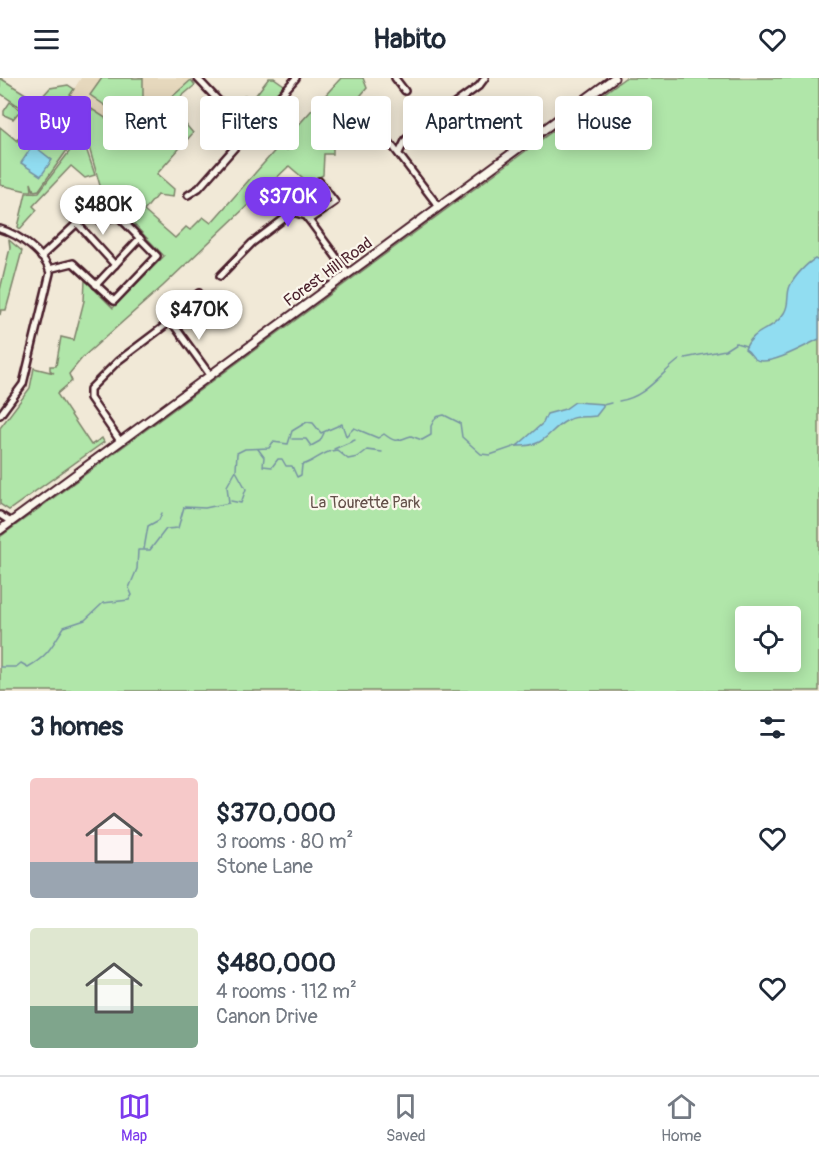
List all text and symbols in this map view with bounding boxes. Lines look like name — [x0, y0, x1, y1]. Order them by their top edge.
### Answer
icon: menu — [30, 23, 63, 56]
text: Habito — [373, 23, 446, 56]
icon: heart — [756, 23, 789, 56]
chip: Buy — [18, 96, 91, 150]
chip: Rent — [103, 96, 188, 150]
chip: Filters — [200, 96, 299, 150]
chip: New — [311, 96, 391, 150]
chip: Apartment — [403, 96, 543, 150]
chip: House — [555, 96, 652, 150]
pin: $370K — [246, 177, 330, 228]
text: $370K — [259, 184, 317, 209]
pin: $480K — [61, 185, 145, 236]
text: $480K — [74, 192, 132, 217]
street label: Forest Hill Road — [280, 233, 376, 311]
pin: $470K — [157, 290, 241, 341]
text: $470K — [170, 297, 228, 322]
park label: La Tourette Park — [310, 493, 420, 513]
map controls — [735, 606, 801, 672]
button: locate — [735, 606, 801, 672]
text: 3 homes — [30, 711, 123, 743]
icon: filters — [756, 711, 789, 744]
text: $370,000 — [216, 797, 336, 829]
icon: home — [78, 802, 150, 874]
icon: heart — [756, 822, 789, 855]
text: 3 rooms · 80 m² — [216, 829, 353, 854]
text: Stone Lane — [216, 854, 313, 879]
text: $480,000 — [216, 947, 336, 979]
icon: home — [78, 952, 150, 1024]
icon: heart — [756, 972, 789, 1005]
text: 4 rooms · 112 m² — [216, 979, 357, 1004]
text: Canon Drive — [216, 1004, 318, 1029]
tab: Map — [118, 1090, 151, 1146]
tab: Saved — [386, 1090, 426, 1146]
tab: Home — [661, 1090, 701, 1146]

